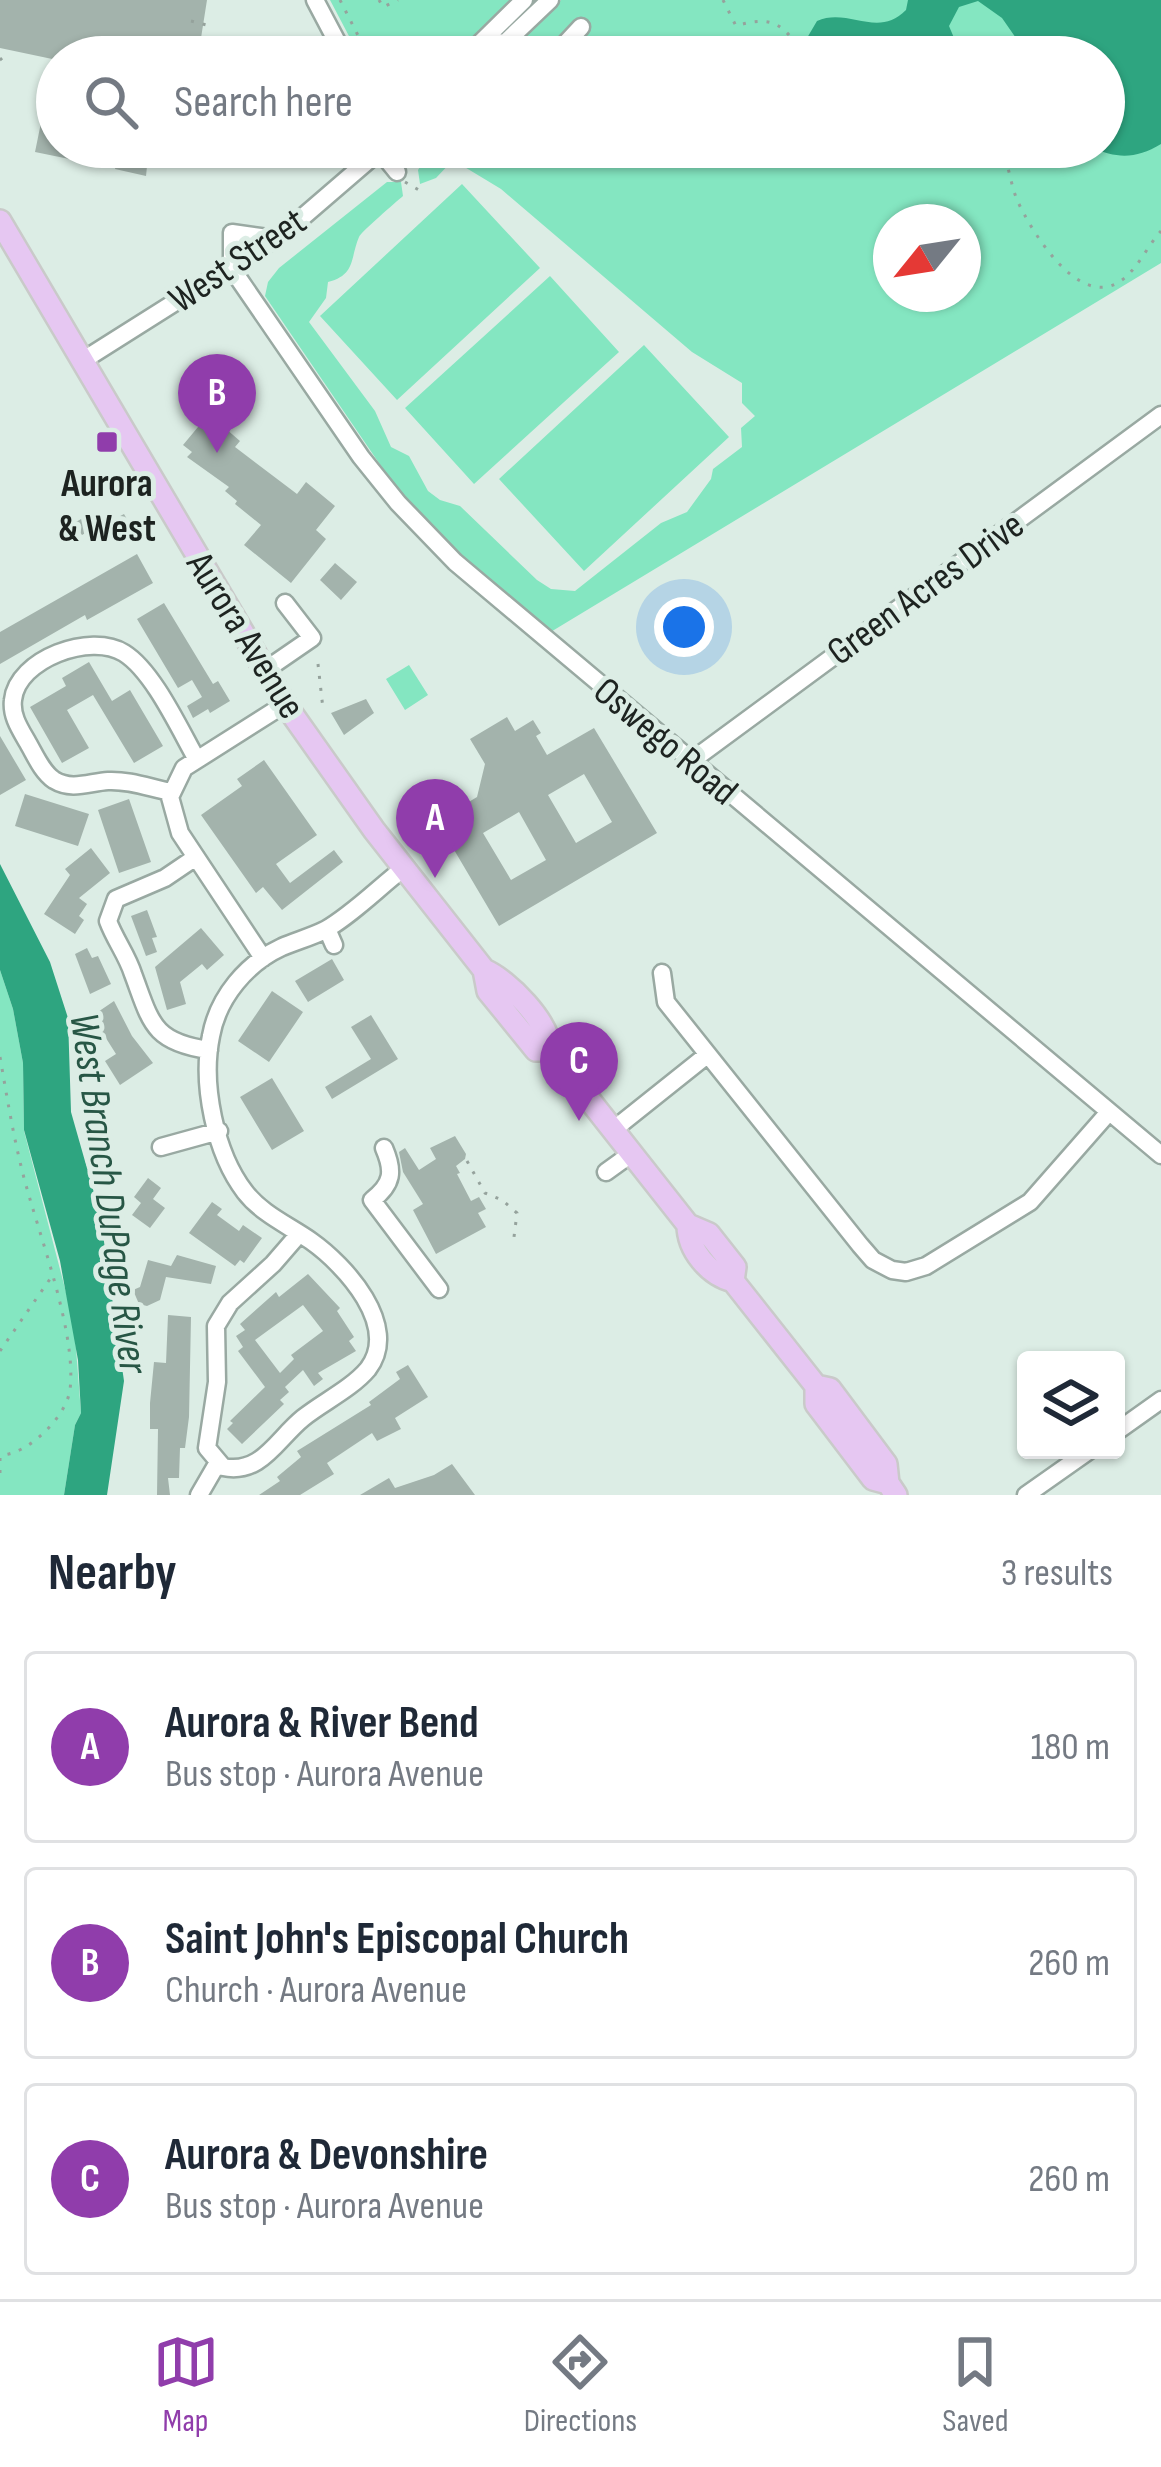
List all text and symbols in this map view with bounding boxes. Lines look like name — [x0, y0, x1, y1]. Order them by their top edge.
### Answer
search box — [36, 36, 1125, 168]
icon: search — [78, 69, 144, 135]
text: Search here — [174, 75, 353, 130]
street label: West Street — [161, 198, 315, 324]
north arrow — [873, 204, 981, 312]
pin: B — [178, 354, 256, 453]
marker: Aurora & West — [94, 429, 120, 455]
place label: Aurora & West — [58, 461, 156, 553]
street label: Green Acres Drive — [819, 502, 1033, 676]
street label: Aurora Avenue — [175, 543, 314, 728]
your location — [654, 597, 714, 657]
street label: Oswego Road — [583, 668, 747, 816]
pin: A — [396, 779, 474, 878]
water label: West Branch DuPage River — [57, 1010, 159, 1379]
pin: C — [540, 1022, 618, 1121]
map controls — [1017, 1351, 1125, 1459]
button: layers — [1017, 1351, 1125, 1459]
text: Nearby — [48, 1543, 177, 1604]
text: 3 results — [1001, 1550, 1113, 1597]
text: Aurora & River Bend — [165, 1696, 479, 1751]
text: A — [81, 1724, 99, 1771]
text: 180 m — [1031, 1724, 1110, 1771]
text: Bus stop · Aurora Avenue — [165, 1751, 484, 1798]
text: Saint John's Episcopal Church — [165, 1912, 629, 1967]
text: B — [81, 1940, 99, 1987]
text: 260 m — [1028, 1940, 1110, 1987]
text: Church · Aurora Avenue — [165, 1967, 467, 2014]
text: Aurora & Devonshire — [165, 2128, 488, 2183]
text: C — [80, 2156, 100, 2203]
text: 260 m — [1028, 2156, 1110, 2203]
text: Bus stop · Aurora Avenue — [165, 2183, 484, 2230]
tab: Map — [153, 2329, 219, 2441]
tab: Directions — [524, 2329, 637, 2441]
tab: Saved — [942, 2329, 1008, 2441]

